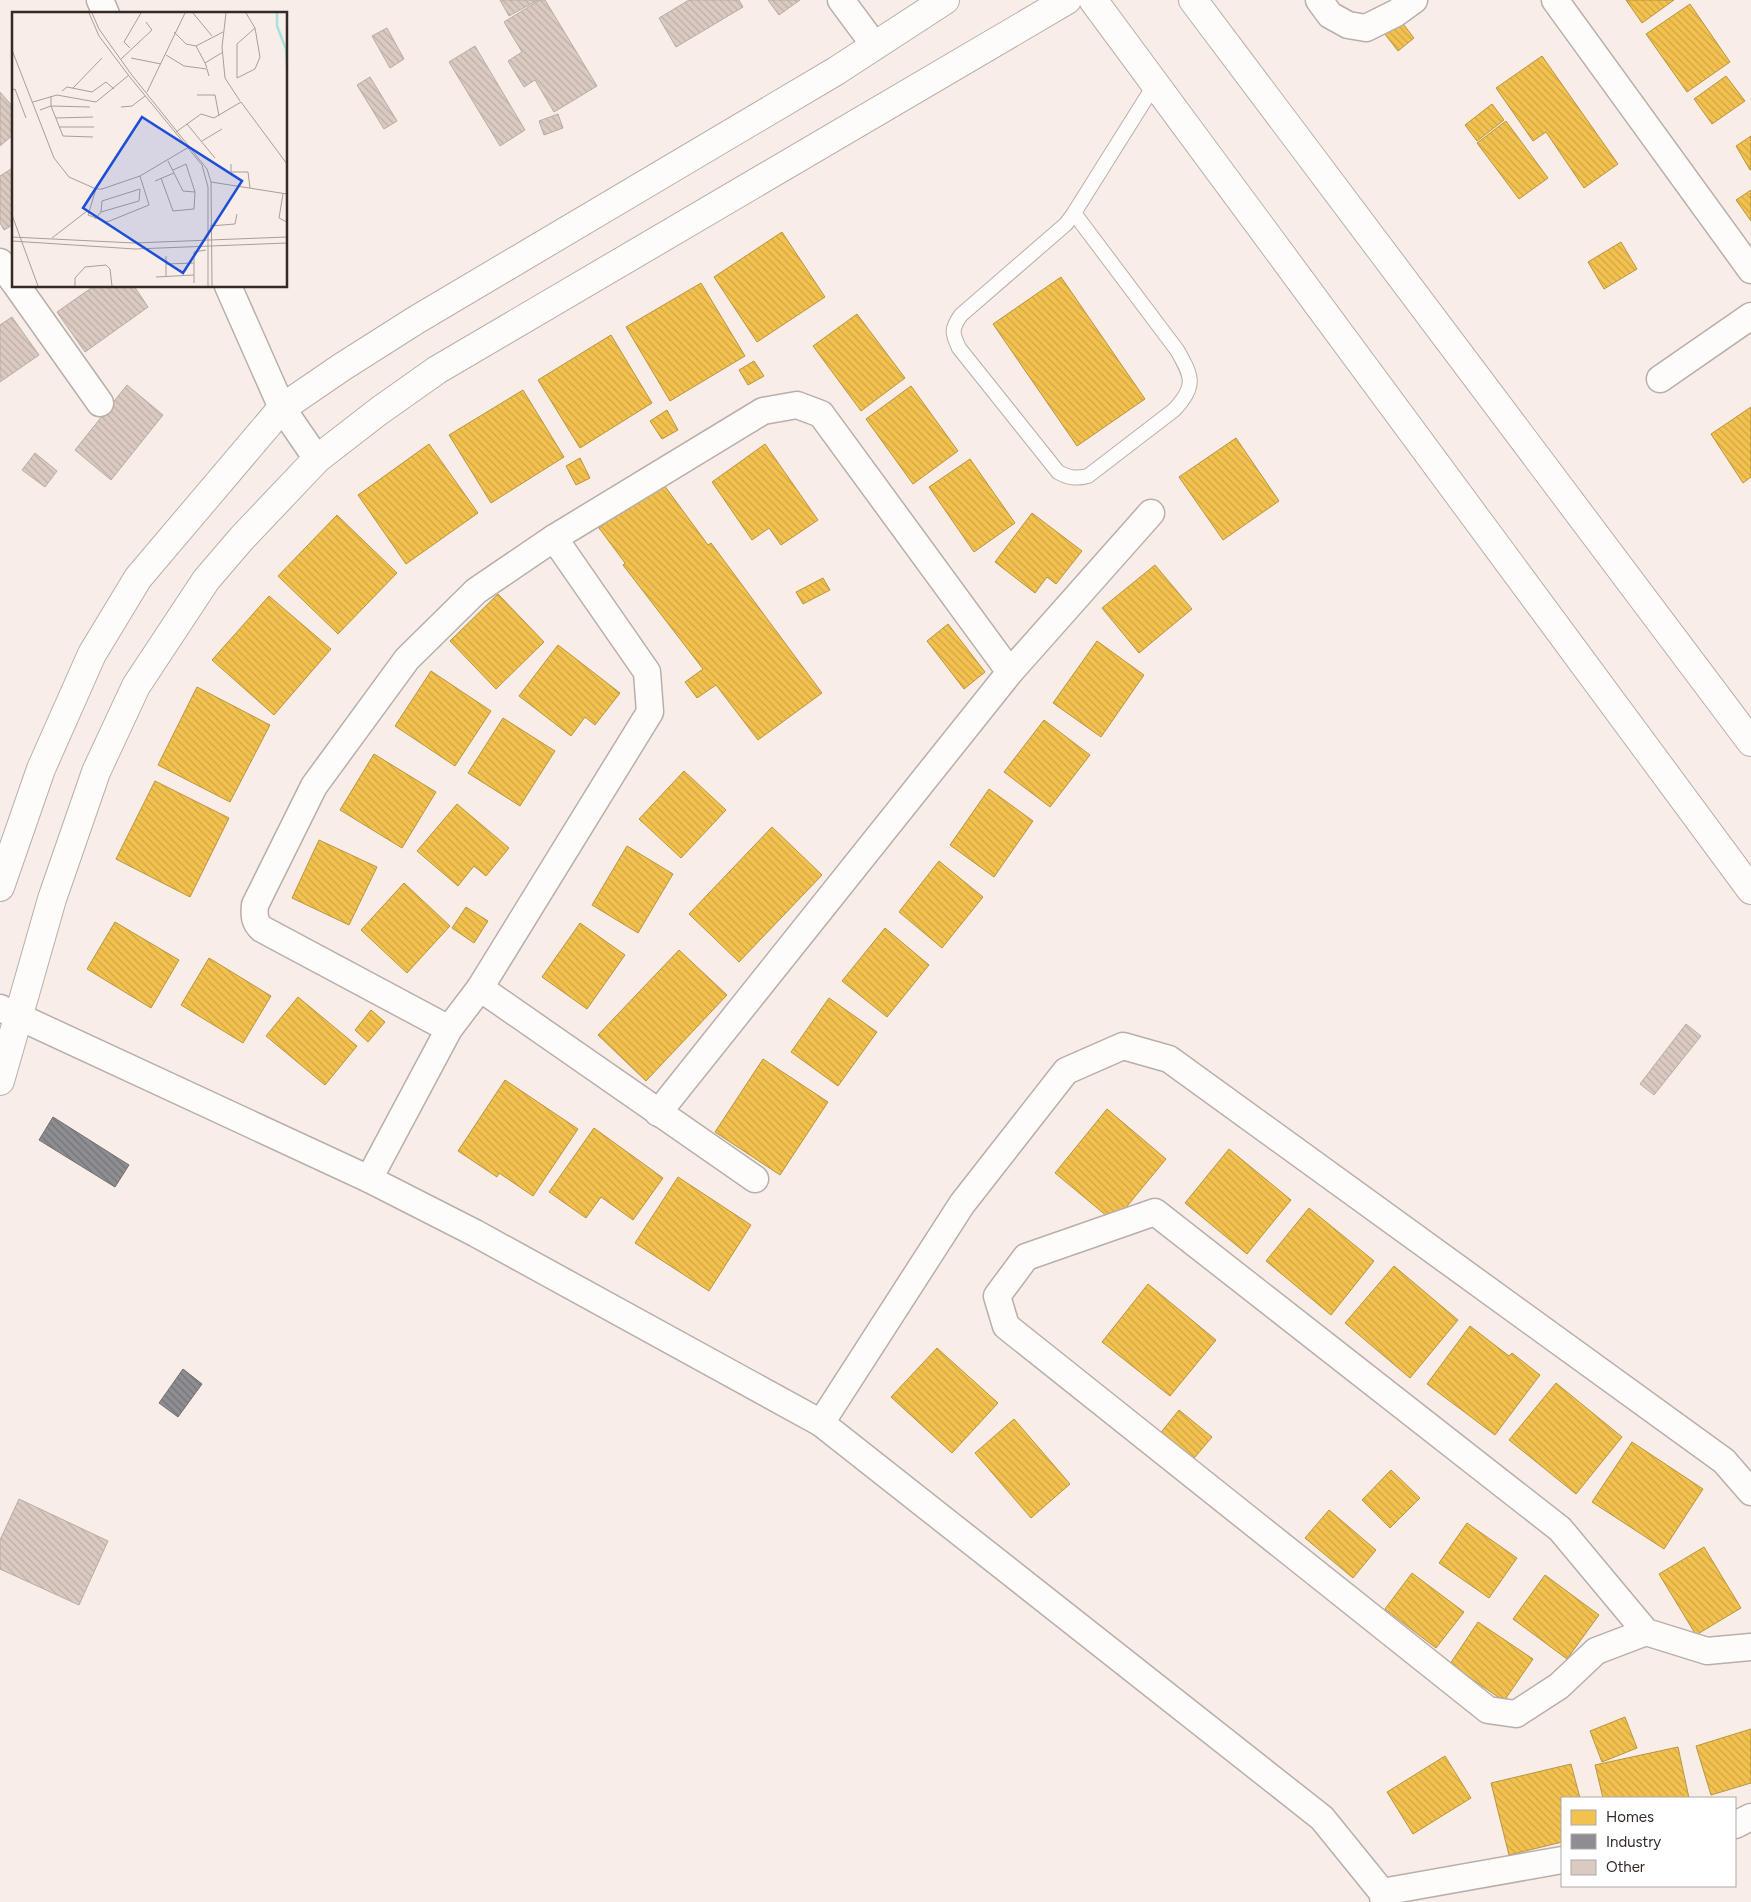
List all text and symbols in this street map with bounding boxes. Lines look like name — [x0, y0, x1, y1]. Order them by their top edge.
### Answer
inset map — [12, 12, 288, 288]
legend — [1561, 1797, 1736, 1887]
text: Homes — [1606, 1808, 1654, 1826]
text: Industry — [1606, 1833, 1661, 1851]
text: Other — [1606, 1858, 1645, 1876]

